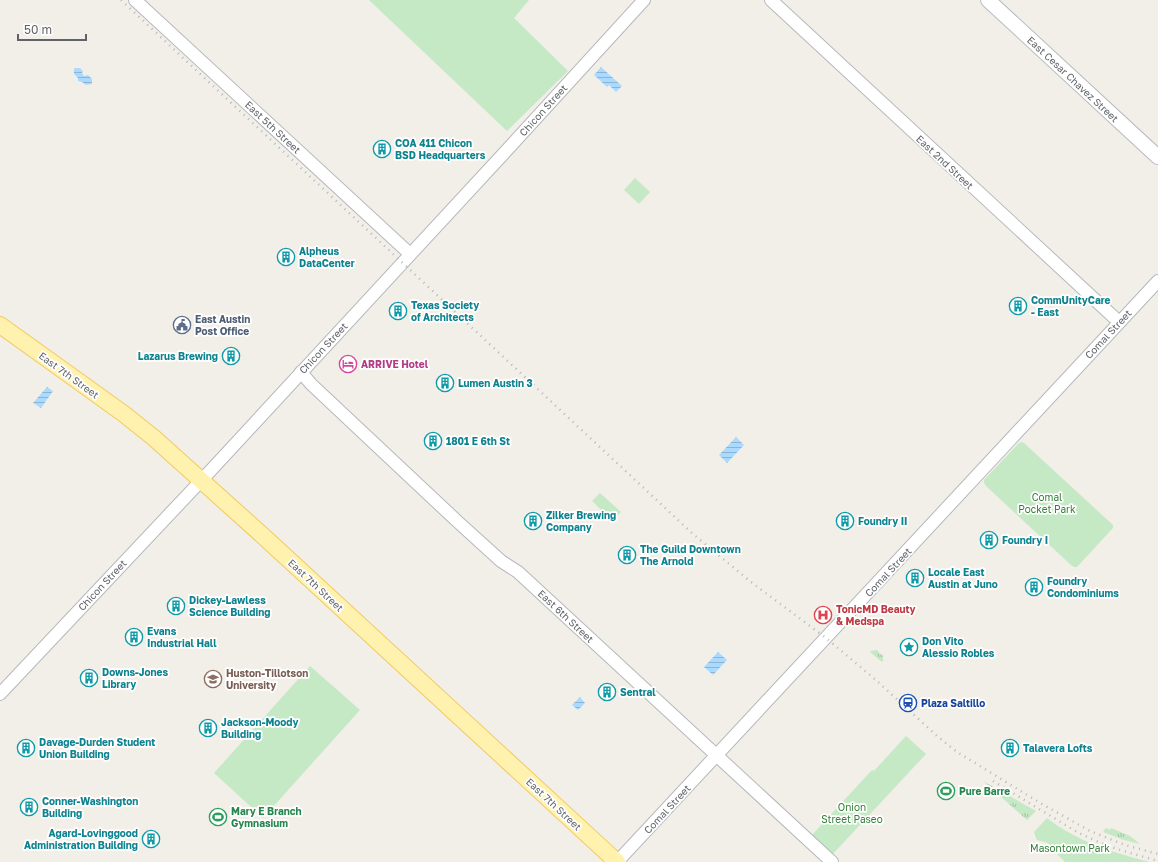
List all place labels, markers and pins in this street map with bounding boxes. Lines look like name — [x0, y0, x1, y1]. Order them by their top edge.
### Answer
place label: COA 411 Chicon BSD Headquarters — [395, 137, 486, 161]
building icon: COA 411 Chicon BSD Headquarters — [372, 139, 392, 159]
place label: Alpheus DataCenter — [299, 245, 355, 269]
building icon: Alpheus DataCenter — [276, 247, 296, 267]
place label: CommUnityCare - East — [1031, 294, 1110, 318]
building icon: CommUnityCare - East — [1008, 296, 1028, 316]
place label: Texas Society of Architects — [411, 299, 479, 323]
building icon: Texas Society of Architects — [388, 301, 408, 321]
place label: East Austin Post Office — [195, 313, 250, 337]
public building icon: East Austin Post Office — [172, 315, 192, 335]
building icon: Lazarus Brewing — [221, 346, 241, 366]
place label: Lazarus Brewing — [138, 350, 218, 362]
hotel icon: ARRIVE Hotel — [338, 354, 358, 374]
place label: ARRIVE Hotel — [361, 358, 429, 370]
building icon: Lumen Austin 3 — [435, 373, 455, 393]
place label: Lumen Austin 3 — [458, 377, 533, 389]
building icon: 1801 E 6th St — [423, 431, 443, 451]
place label: 1801 E 6th St — [446, 435, 510, 447]
place label: Zilker Brewing Company — [546, 509, 616, 533]
building icon: Zilker Brewing Company — [523, 511, 543, 531]
building icon: Foundry II — [835, 511, 855, 531]
place label: Foundry II — [858, 515, 907, 527]
building icon: Foundry I — [979, 530, 999, 550]
place label: Foundry I — [1002, 534, 1048, 546]
place label: The Guild Downtown The Arnold — [640, 543, 741, 567]
building icon: The Guild Downtown The Arnold — [617, 545, 637, 565]
place label: Locale East Austin at Juno — [928, 566, 998, 590]
building icon: Locale East Austin at Juno — [905, 568, 925, 588]
place label: Foundry Condominiums — [1047, 575, 1119, 599]
building icon: Foundry Condominiums — [1024, 577, 1044, 597]
place label: Dickey-Lawless Science Building — [189, 594, 270, 618]
building icon: Dickey-Lawless Science Building — [166, 596, 186, 616]
place label: TonicMD Beauty & Medspa — [836, 603, 916, 627]
hospital icon: TonicMD Beauty & Medspa — [813, 605, 833, 625]
place label: Evans Industrial Hall — [147, 625, 217, 649]
building icon: Evans Industrial Hall — [124, 627, 144, 647]
place label: Don Vito Alessio Robles — [922, 635, 995, 659]
place icon: Don Vito Alessio Robles — [899, 637, 919, 657]
place label: Downs-Jones Library — [102, 666, 168, 690]
place label: Huston-Tillotson University — [226, 667, 308, 691]
building icon: Downs-Jones Library — [79, 668, 99, 688]
school or university icon: Huston-Tillotson University — [203, 669, 223, 689]
building icon: Sentral — [597, 682, 617, 702]
place label: Sentral — [620, 686, 656, 698]
station icon: Plaza Saltillo — [898, 693, 918, 713]
place label: Plaza Saltillo — [921, 697, 985, 709]
place label: Jackson-Moody Building — [221, 716, 299, 740]
building icon: Jackson-Moody Building — [198, 718, 218, 738]
place label: Davage-Durden Student Union Building — [39, 736, 155, 760]
building icon: Davage-Durden Student Union Building — [16, 738, 36, 758]
building icon: Talavera Lofts — [1000, 738, 1020, 758]
place label: Talavera Lofts — [1023, 742, 1093, 754]
sports icon: Pure Barre — [936, 781, 956, 801]
place label: Pure Barre — [959, 785, 1010, 797]
place label: Conner-Washington Building — [42, 795, 138, 819]
building icon: Conner-Washington Building — [19, 797, 39, 817]
place label: Mary E Branch Gymnasium — [231, 805, 302, 829]
sports icon: Mary E Branch Gymnasium — [208, 807, 228, 827]
place label: Agard-Lovinggood Administration Building — [24, 827, 138, 851]
building icon: Agard-Lovinggood Administration Building — [141, 829, 161, 849]

